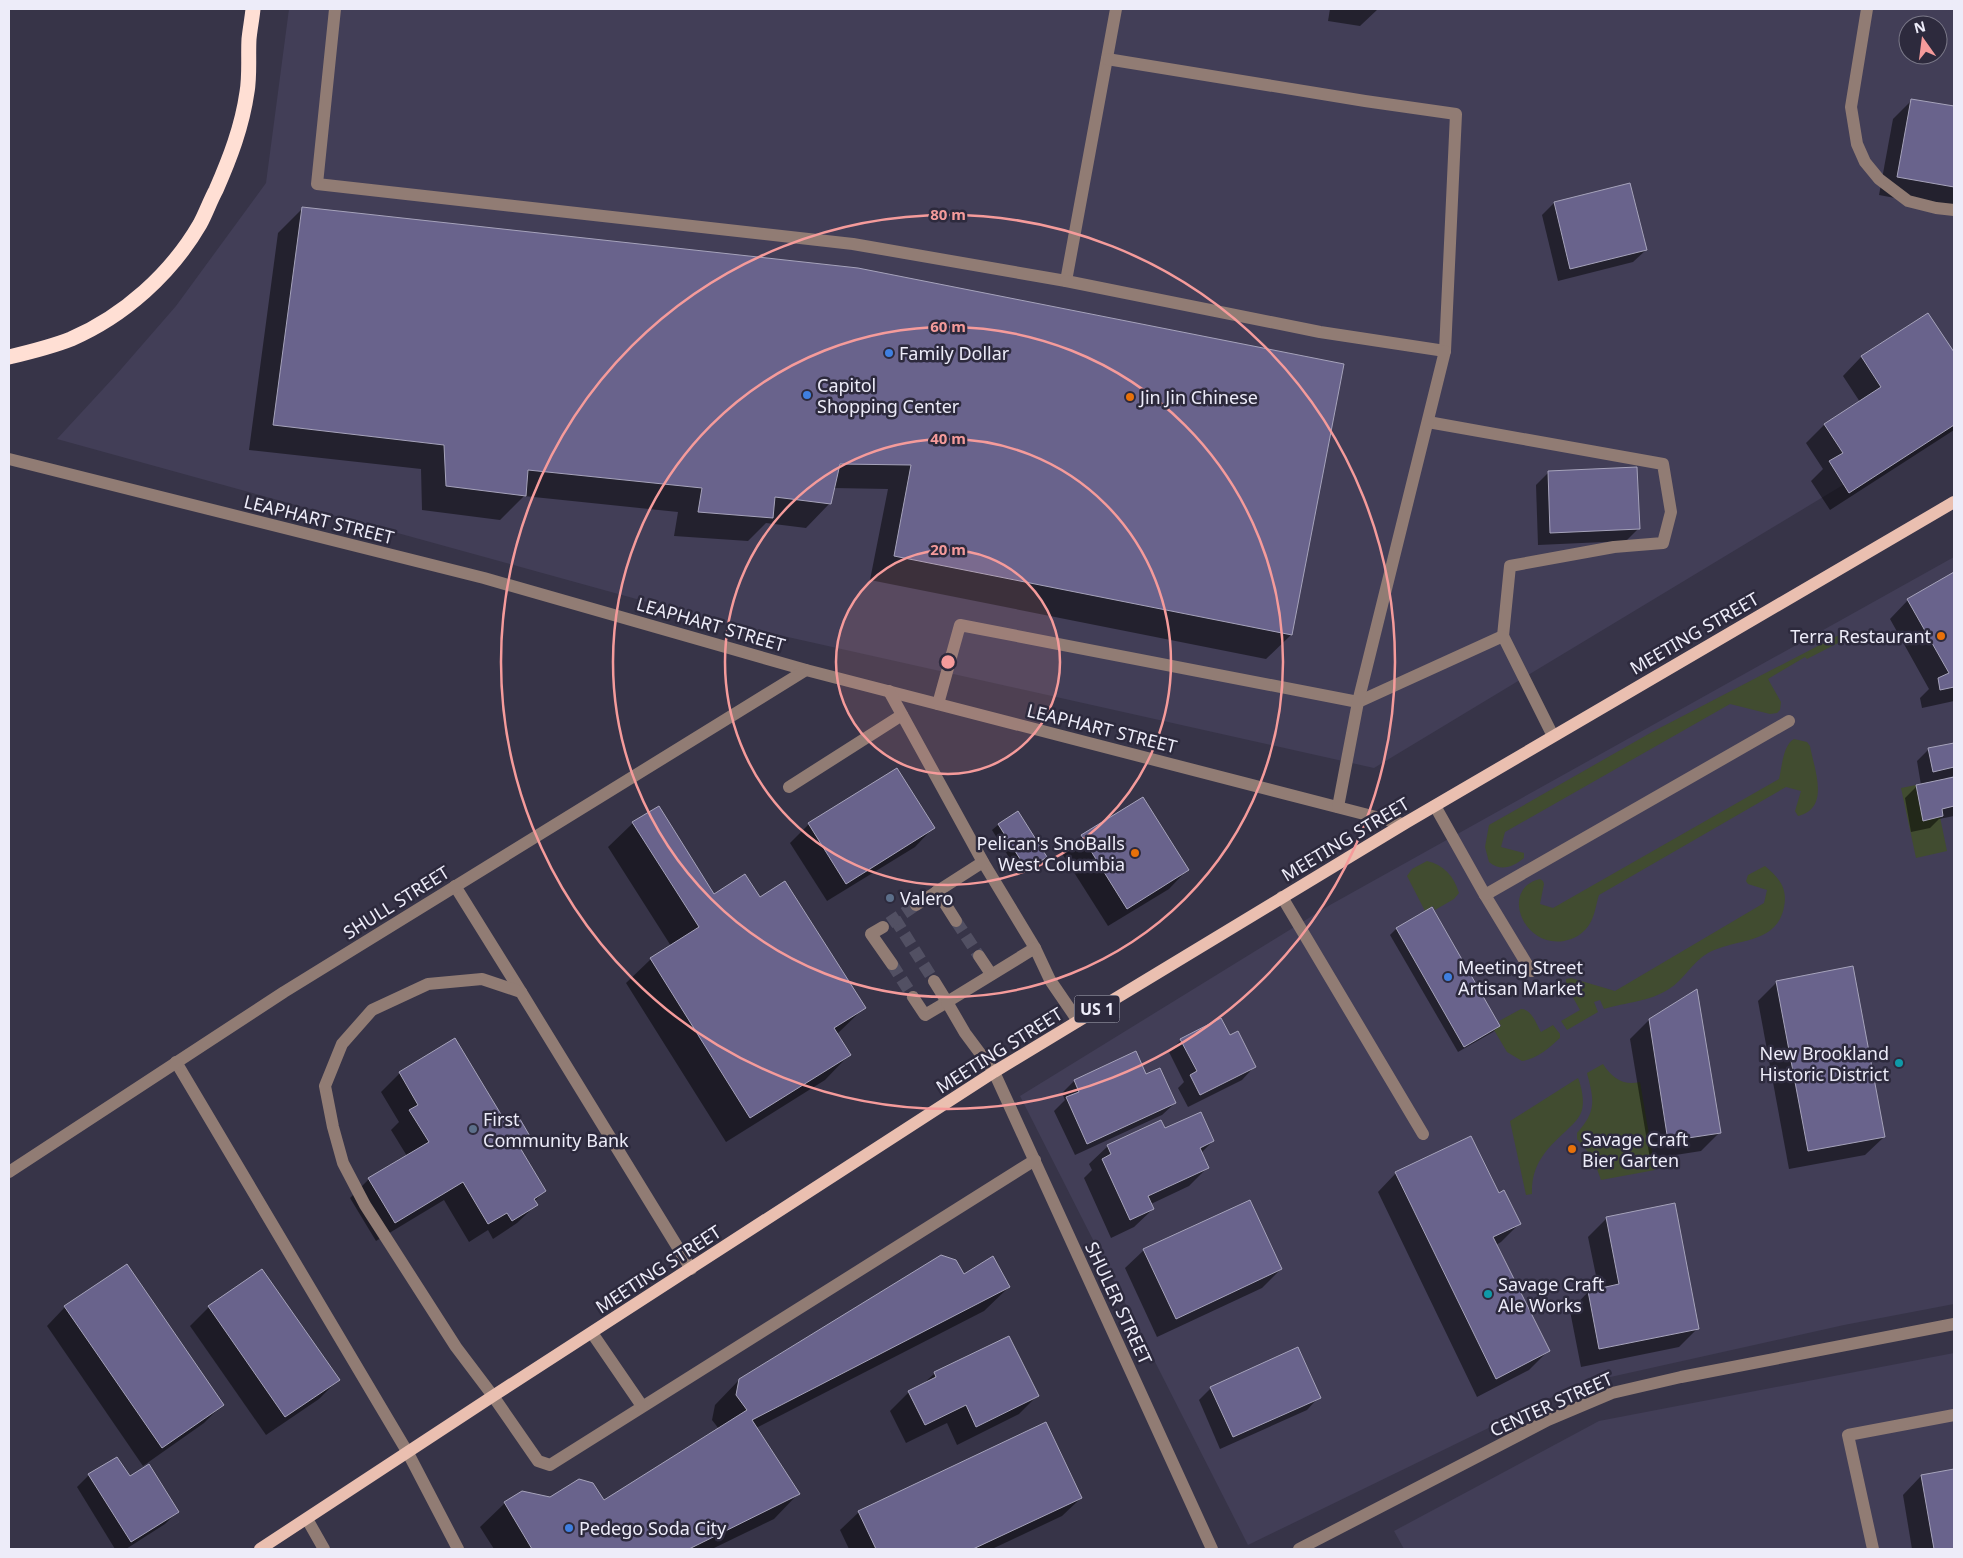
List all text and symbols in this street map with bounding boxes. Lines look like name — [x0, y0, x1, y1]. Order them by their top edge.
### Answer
north arrow — [1898, 15, 1948, 65]
text: N — [1912, 16, 1928, 37]
text: 80 m — [930, 204, 966, 224]
text: 60 m — [930, 316, 966, 336]
place label: Family Dollar — [899, 341, 1010, 365]
marker: Family Dollar — [883, 347, 895, 359]
place label: Capitol Shopping Center — [817, 373, 960, 418]
place label: Jin Jin Chinese — [1138, 385, 1258, 409]
marker: Capitol Shopping Center — [801, 389, 813, 401]
marker: Jin Jin Chinese — [1124, 391, 1136, 403]
text: 40 m — [930, 428, 966, 448]
street label: LEAPHART STREET — [242, 489, 396, 549]
text: 20 m — [930, 539, 966, 559]
street label: MEETING STREET — [1625, 586, 1763, 680]
street label: LEAPHART STREET — [634, 591, 788, 657]
place label: Terra Restaurant — [1790, 624, 1931, 648]
marker: Terra Restaurant — [1935, 630, 1947, 642]
centre of rings — [939, 653, 957, 671]
street label: LEAPHART STREET — [1025, 698, 1179, 758]
street label: MEETING STREET — [1277, 791, 1413, 887]
place label: Pelican's SnoBalls West Columbia — [977, 831, 1125, 876]
marker: Pelican's SnoBalls West Columbia — [1129, 847, 1141, 859]
street label: SHULL STREET — [338, 860, 454, 944]
place label: Valero — [900, 886, 953, 910]
marker: Valero — [884, 892, 896, 904]
place label: Meeting Street Artisan Market — [1458, 955, 1583, 1000]
marker: Meeting Street Artisan Market — [1442, 971, 1454, 983]
road number: US 1 — [1074, 996, 1120, 1022]
street label: MEETING STREET — [931, 1001, 1067, 1099]
place label: New Brookland Historic District — [1759, 1041, 1889, 1086]
marker: New Brookland Historic District — [1893, 1057, 1905, 1069]
place label: First Community Bank — [483, 1107, 629, 1152]
marker: First Community Bank — [467, 1123, 479, 1135]
place label: Savage Craft Bier Garten — [1582, 1127, 1689, 1172]
marker: Savage Craft Bier Garten — [1566, 1143, 1578, 1155]
street label: MEETING STREET — [591, 1219, 725, 1319]
street label: SHULER STREET — [1080, 1238, 1158, 1368]
place label: Savage Craft Ale Works — [1498, 1272, 1605, 1317]
marker: Savage Craft Ale Works — [1482, 1288, 1494, 1300]
street label: CENTER STREET — [1486, 1366, 1616, 1442]
place label: Pedego Soda City — [579, 1516, 727, 1540]
marker: Pedego Soda City — [563, 1522, 575, 1534]

